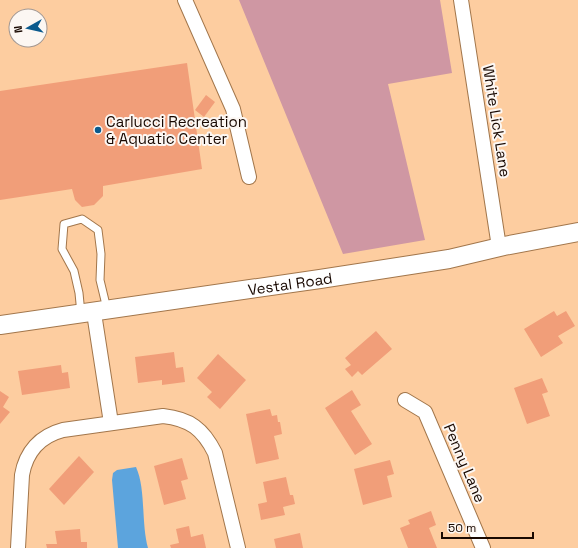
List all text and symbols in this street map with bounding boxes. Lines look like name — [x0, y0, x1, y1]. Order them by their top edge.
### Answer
north arrow — [8, 8, 48, 48]
text: N — [11, 25, 26, 34]
street label: White Lick Lane — [479, 64, 515, 178]
place label: Carlucci Recreation & Aquatic Center — [106, 112, 247, 148]
marker: Carlucci Recreation & Aquatic Center — [93, 125, 103, 135]
street label: Vestal Road — [246, 268, 334, 299]
street label: Penny Lane — [440, 421, 490, 505]
scale bar — [442, 514, 533, 540]
text: 50 m — [448, 520, 476, 536]

